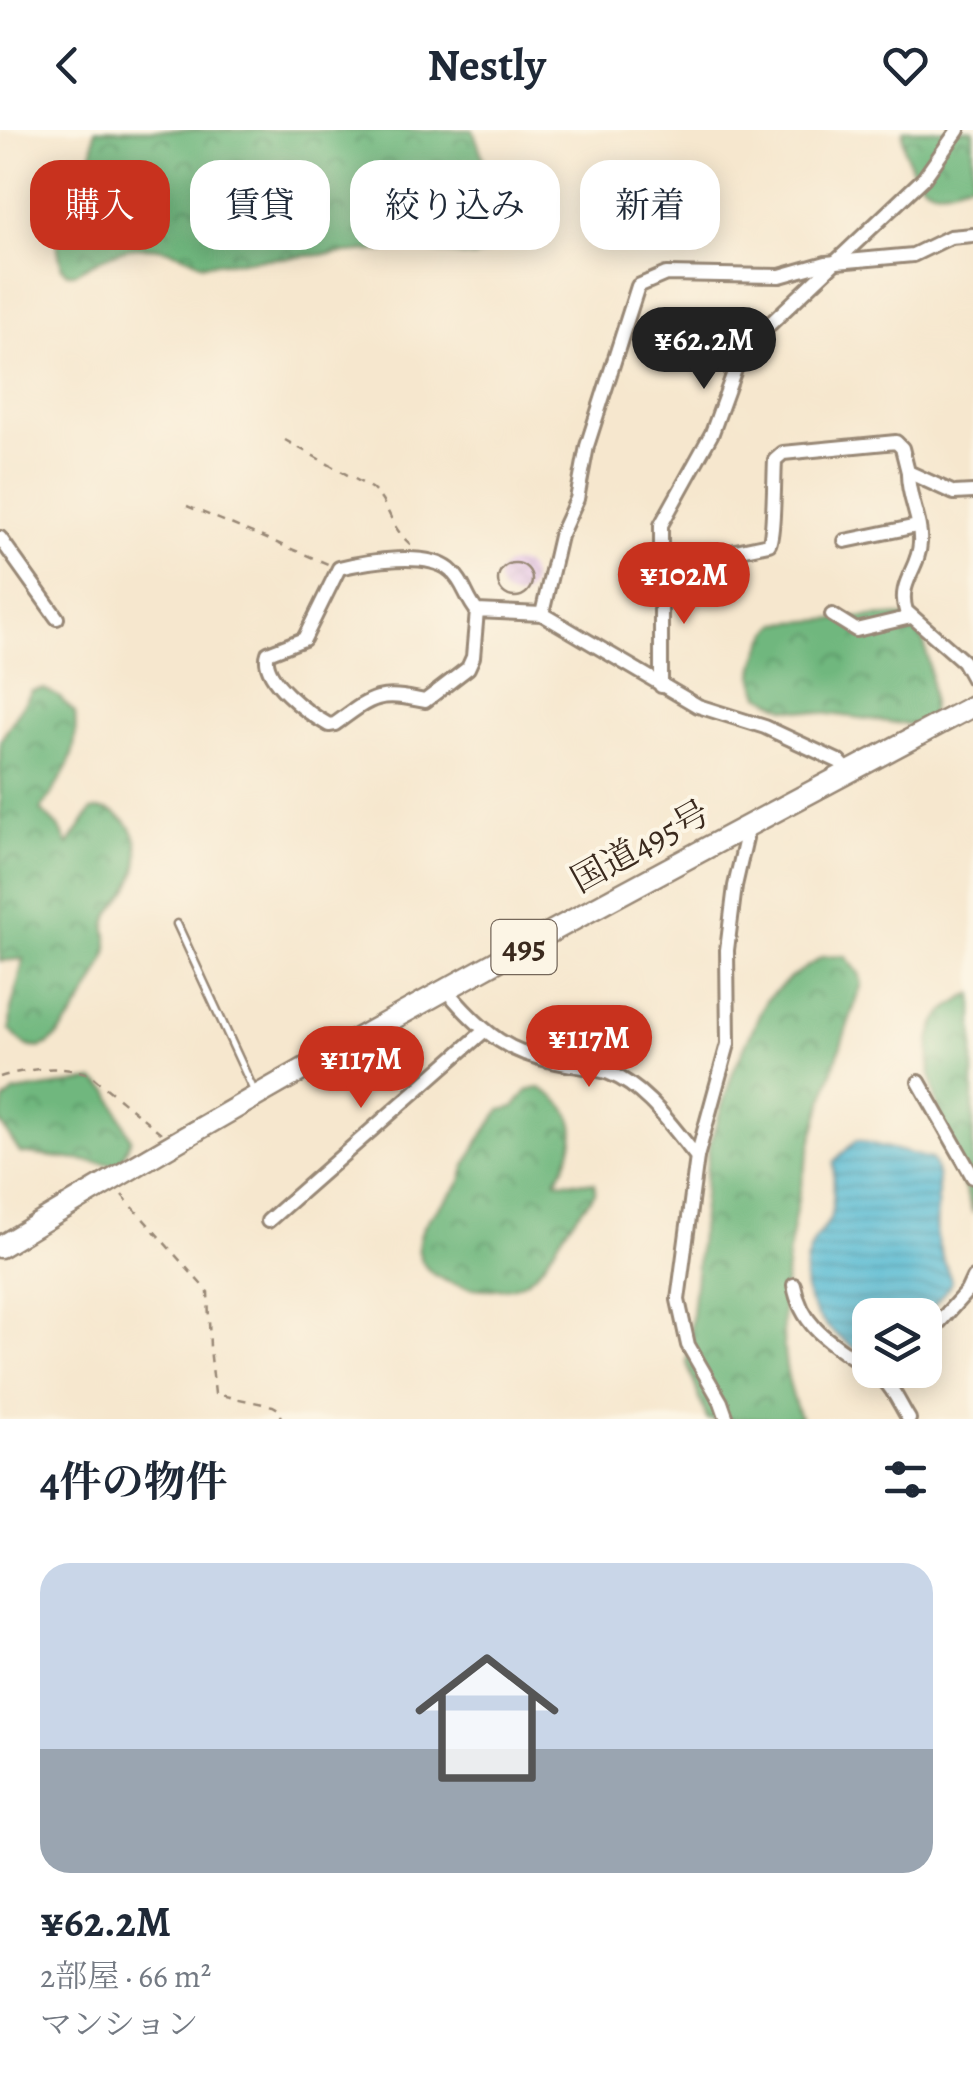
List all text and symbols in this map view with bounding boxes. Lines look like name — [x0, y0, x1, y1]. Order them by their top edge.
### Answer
text: Nestly — [427, 34, 546, 96]
icon: back — [40, 38, 95, 93]
icon: heart — [878, 38, 933, 93]
chip: 購入 — [30, 160, 170, 250]
chip: 賃貸 — [190, 160, 330, 250]
chip: 絞り込み — [350, 160, 560, 250]
chip: 新着 — [580, 160, 720, 250]
pin: ¥62.2M — [623, 307, 785, 392]
text: ¥62.2M — [654, 317, 754, 361]
pin: ¥102M — [614, 542, 754, 627]
text: ¥102M — [640, 552, 728, 596]
street label: 国道495号 — [562, 788, 718, 904]
road number: 495 — [492, 920, 556, 974]
pin: ¥117M — [519, 1005, 659, 1090]
text: ¥117M — [548, 1015, 630, 1059]
pin: ¥117M — [291, 1026, 431, 1111]
text: ¥117M — [320, 1036, 402, 1080]
map controls — [852, 1298, 942, 1388]
button: layers — [852, 1298, 942, 1388]
icon: filters — [878, 1452, 933, 1507]
text: 4件の物件 — [40, 1453, 228, 1510]
icon: home — [397, 1628, 577, 1808]
text: ¥62.2M — [40, 1893, 171, 1950]
text: 2部屋 · 66 m² — [40, 1954, 211, 1998]
text: マンション — [40, 2002, 199, 2046]

